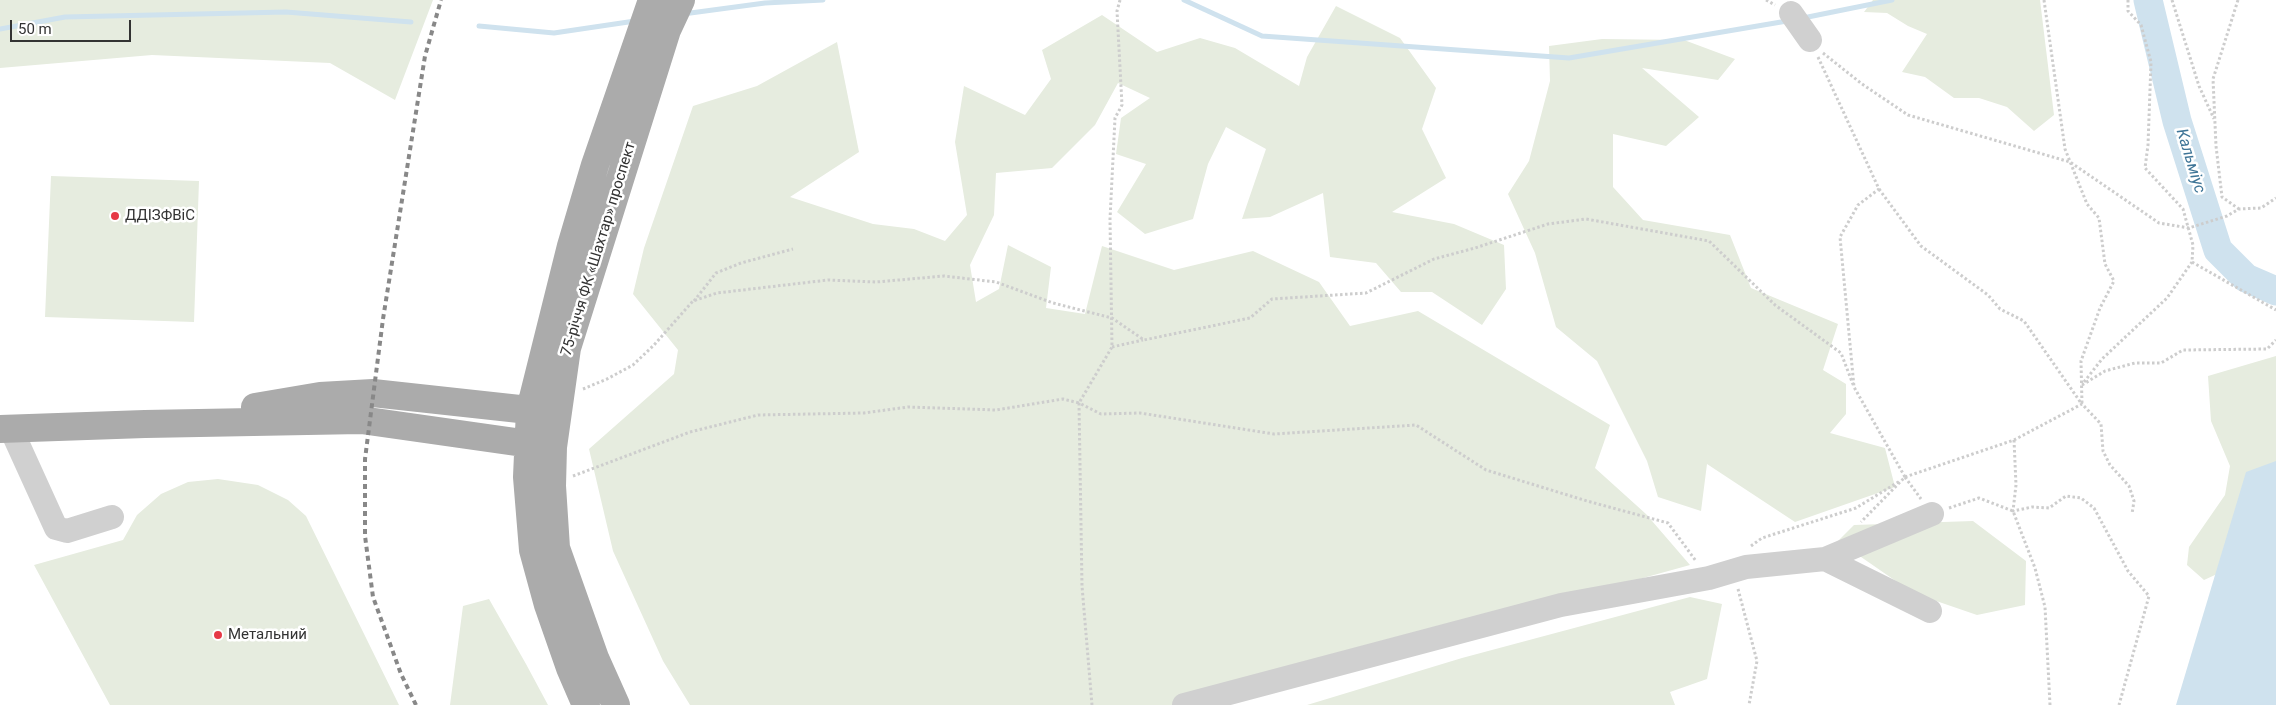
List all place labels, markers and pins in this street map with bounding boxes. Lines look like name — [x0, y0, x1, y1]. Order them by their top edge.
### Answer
place label: ДДІЗФВіС — [125, 207, 195, 225]
marker: ДДІЗФВіС — [109, 210, 121, 222]
place label: Метальний — [228, 626, 307, 644]
marker: Метальний — [212, 629, 224, 641]

